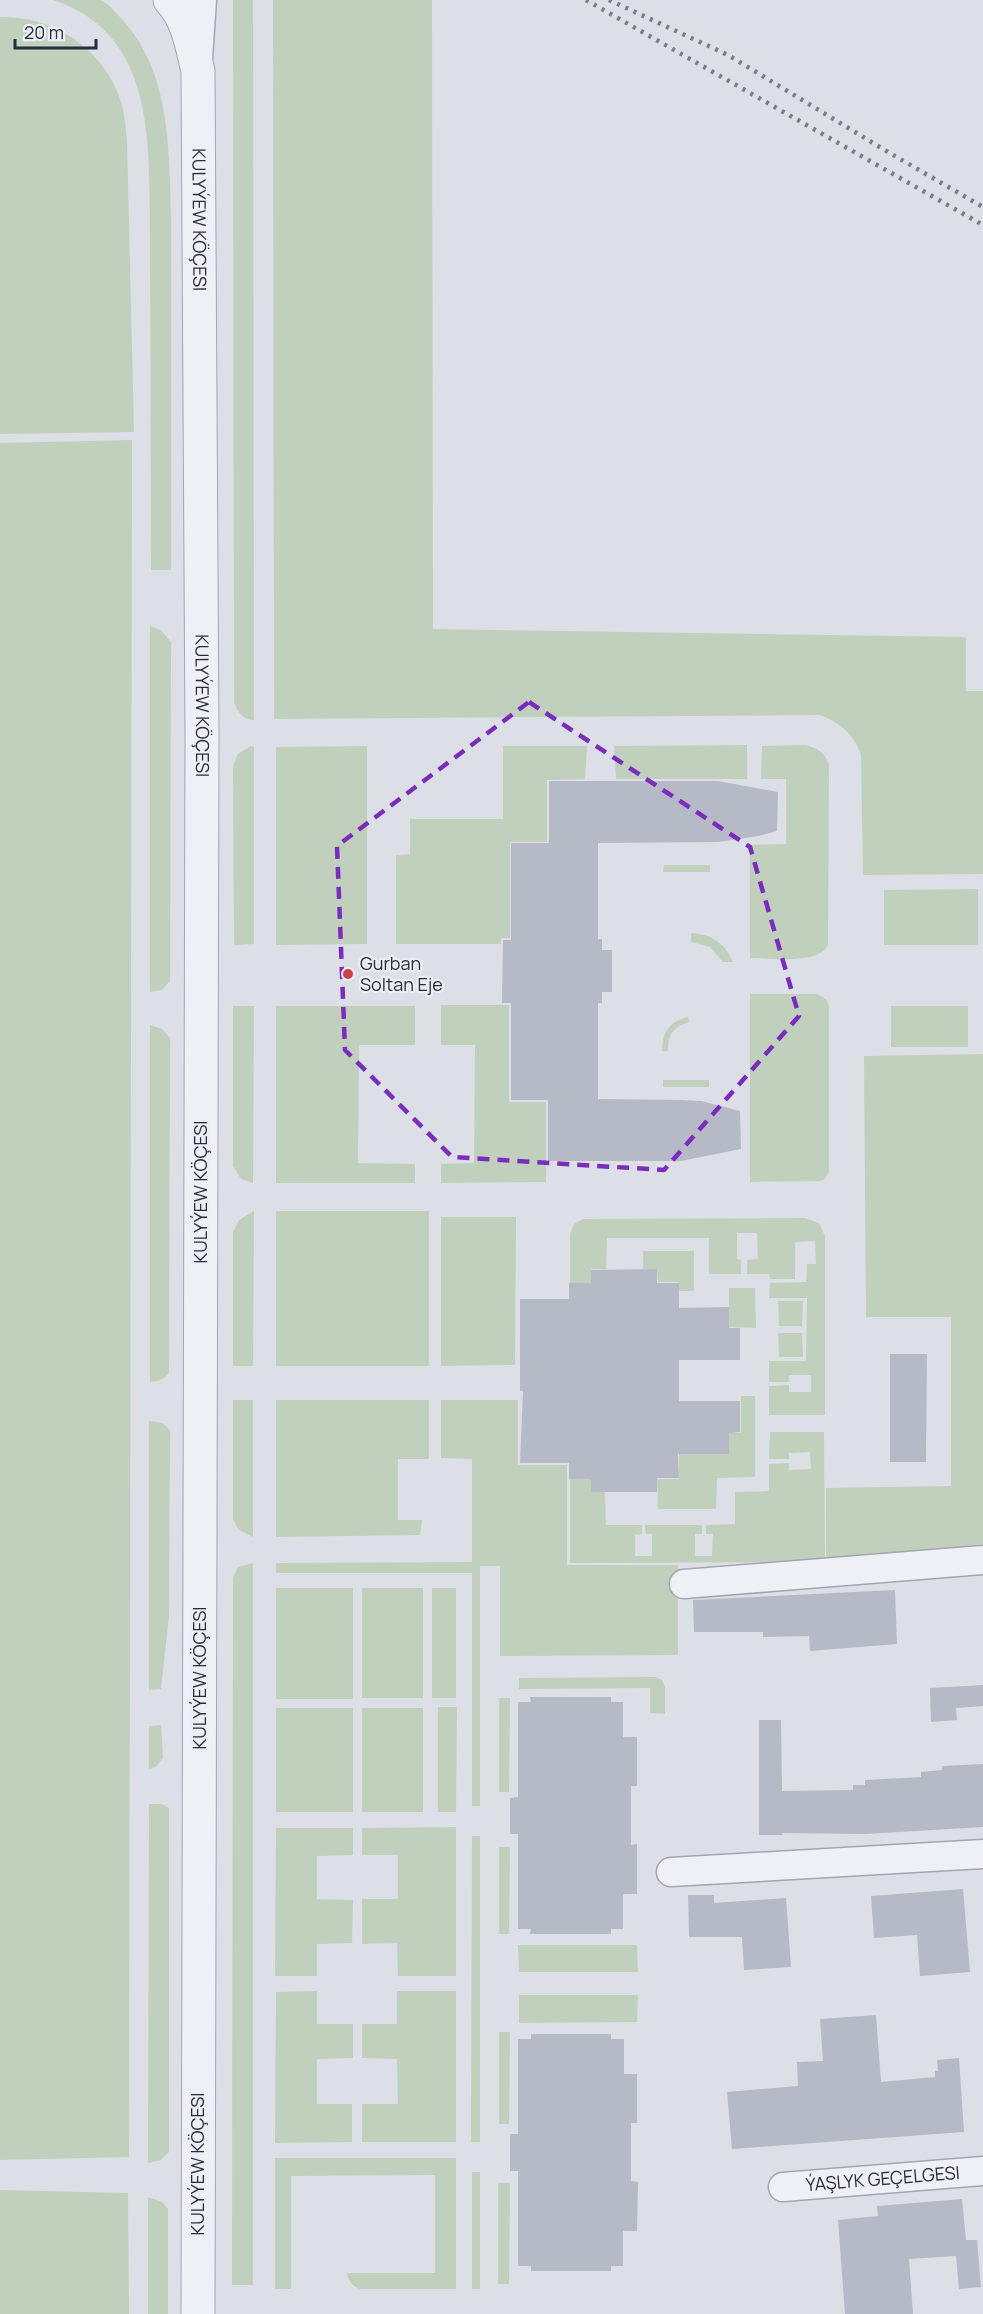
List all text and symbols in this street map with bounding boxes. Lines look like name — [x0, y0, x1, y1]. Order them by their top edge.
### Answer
scale bar — [15, 12, 96, 50]
text: 20 m — [24, 20, 64, 44]
street label: KULYÝEW KÖÇESI — [187, 148, 212, 291]
street label: KULYÝEW KÖÇESI — [190, 634, 215, 777]
place label: Gurban Soltan Eje — [360, 951, 443, 996]
marker: Gurban Soltan Eje — [341, 967, 355, 981]
street label: KULYÝEW KÖÇESI — [188, 1120, 212, 1264]
street label: KULYÝEW KÖÇESI — [187, 1606, 211, 1750]
street label: KULYÝEW KÖÇESI — [185, 2092, 209, 2236]
street label: ÝAŞLYK GEÇELGESI — [805, 2160, 961, 2196]

